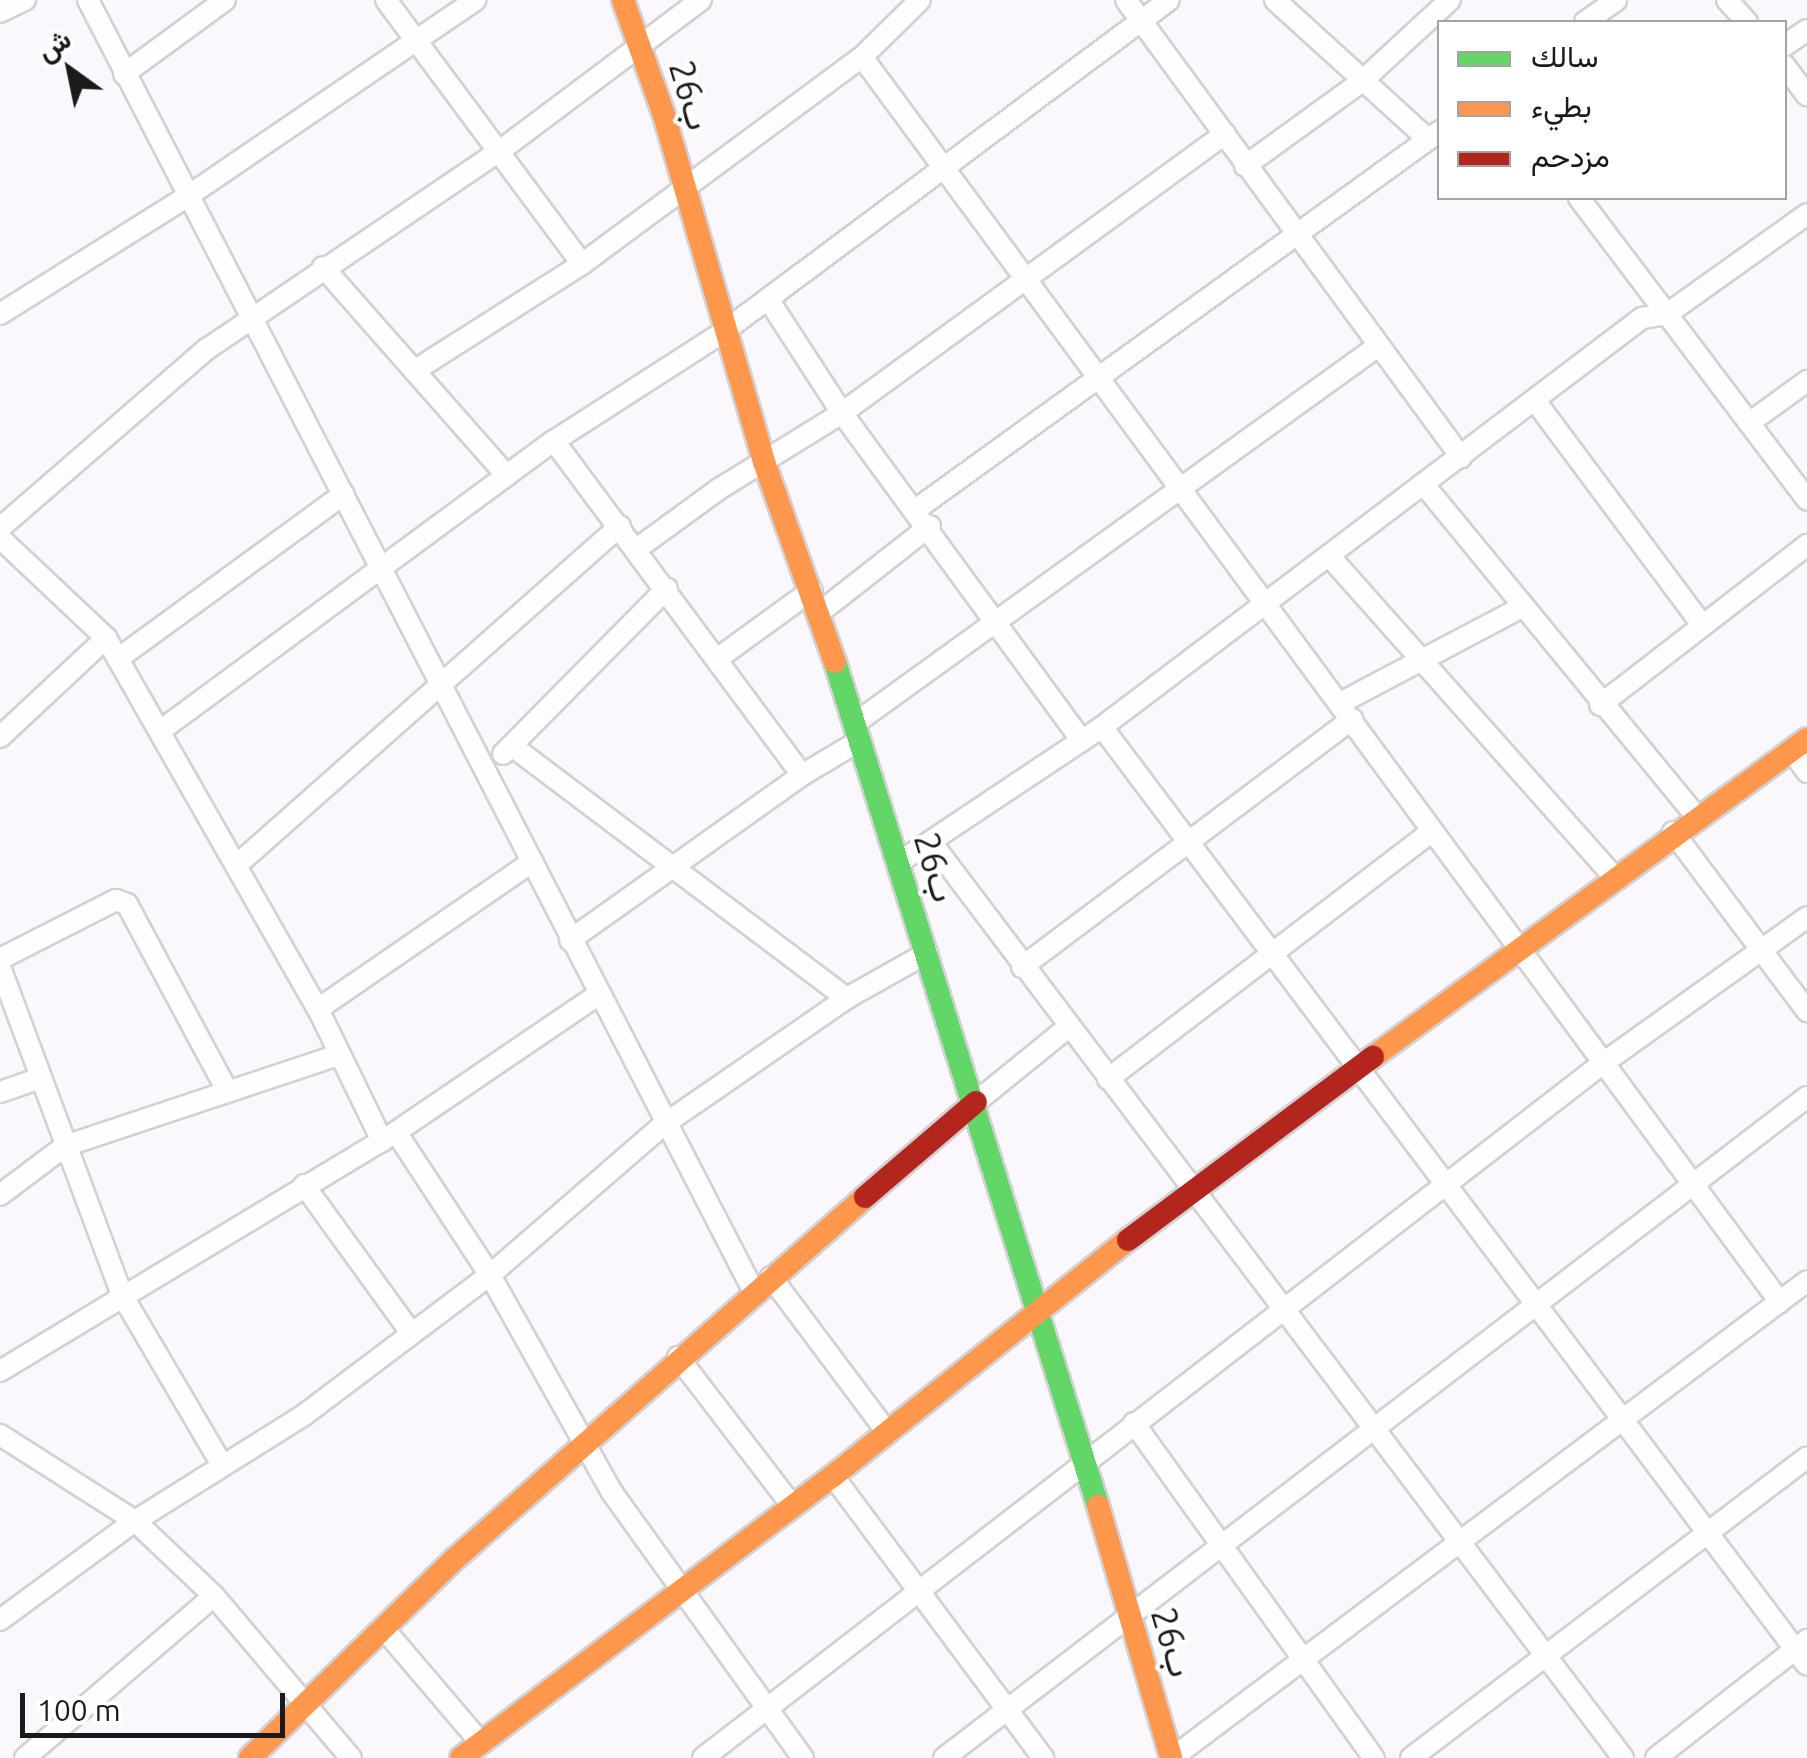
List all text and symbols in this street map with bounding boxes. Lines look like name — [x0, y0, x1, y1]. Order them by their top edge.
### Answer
north arrow — [20, 20, 120, 120]
legend — [1437, 20, 1787, 200]
text: ش — [31, 22, 76, 67]
text: سالك — [1531, 39, 1598, 73]
street label: 26ب — [661, 55, 721, 135]
text: بطيء — [1531, 89, 1592, 123]
text: مزدحم — [1531, 139, 1610, 173]
street label: 26ب — [906, 827, 966, 907]
street label: 26ب — [1143, 1602, 1203, 1682]
scale bar — [25, 1673, 290, 1735]
text: 100 m — [37, 1693, 121, 1727]

